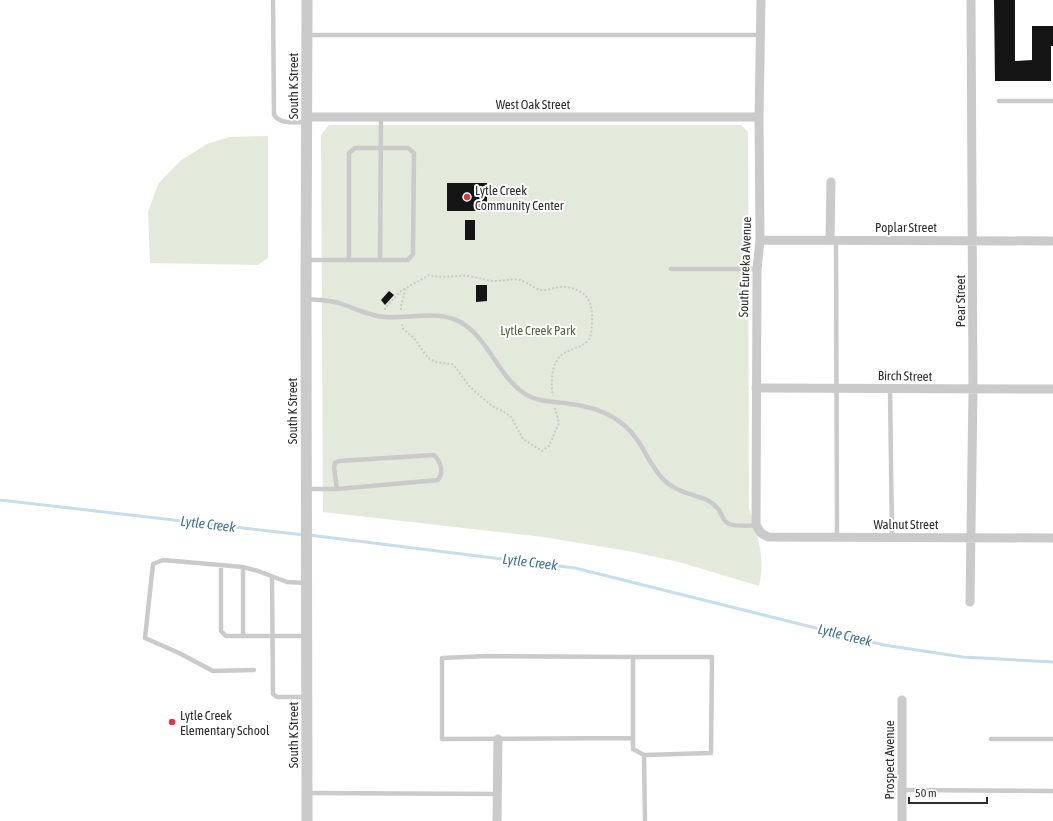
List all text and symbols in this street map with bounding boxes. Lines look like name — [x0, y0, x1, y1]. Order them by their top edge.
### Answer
street label: South K Street — [286, 53, 301, 119]
street label: West Oak Street — [496, 97, 571, 112]
place label: Lytle Creek Community Center — [475, 183, 564, 213]
marker: Lytle Creek Community Center — [462, 192, 472, 202]
street label: South Eureka Avenue — [736, 216, 754, 318]
street label: Poplar Street — [875, 220, 937, 235]
street label: Pear Street — [953, 275, 968, 327]
park label: Lytle Creek Park — [500, 323, 576, 338]
street label: Birch Street — [878, 368, 933, 384]
street label: South K Street — [285, 378, 300, 444]
water label: Lytle Creek — [180, 513, 237, 535]
street label: Walnut Street — [873, 517, 939, 532]
water label: Lytle Creek — [502, 551, 559, 573]
water label: Lytle Creek — [816, 621, 875, 650]
street label: South K Street — [286, 702, 301, 768]
place label: Lytle Creek Elementary School — [180, 708, 270, 738]
marker: Lytle Creek Elementary School — [167, 717, 177, 727]
street label: Prospect Avenue — [882, 720, 897, 800]
scale bar — [909, 779, 987, 805]
text: 50 m — [915, 786, 937, 800]

